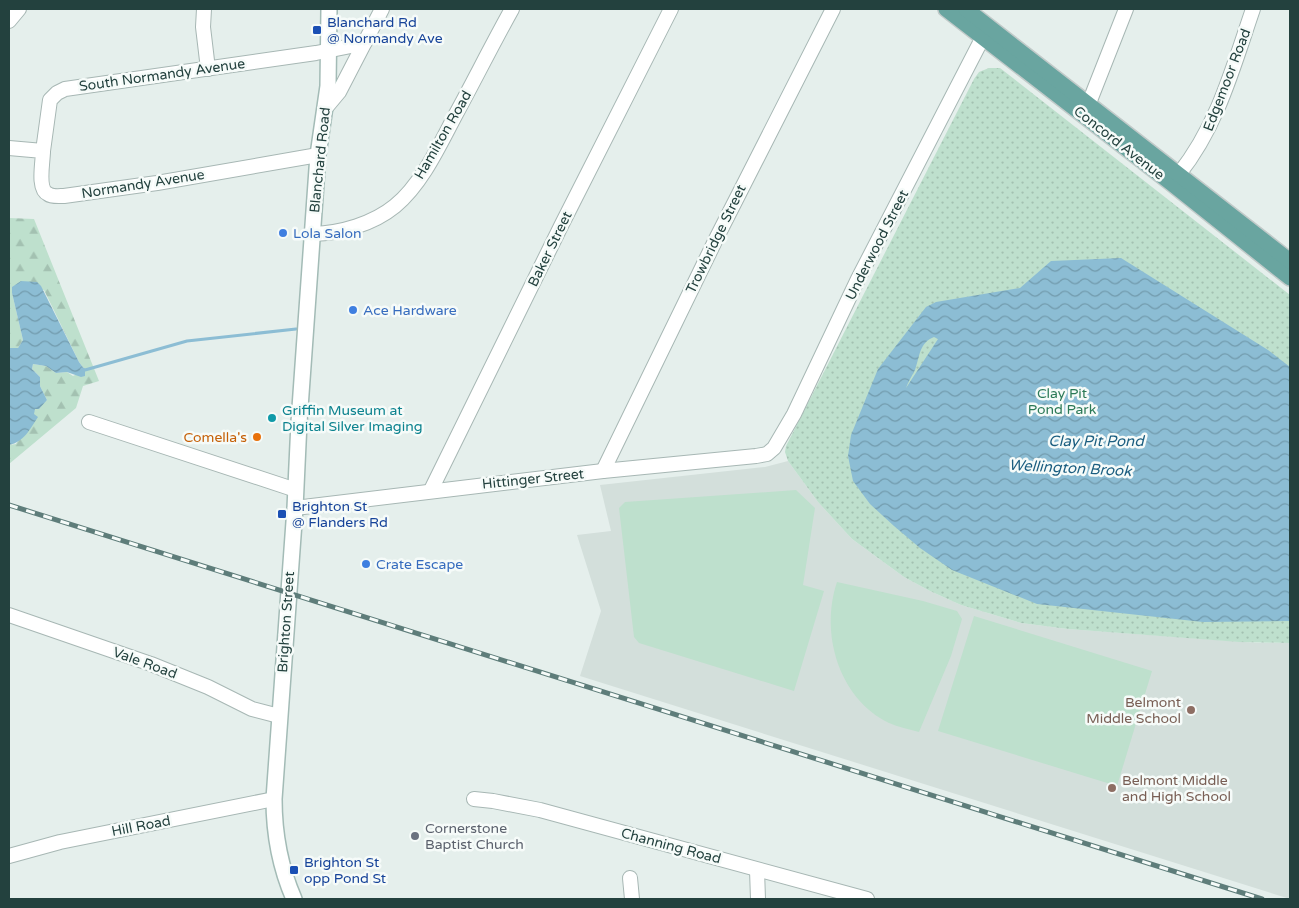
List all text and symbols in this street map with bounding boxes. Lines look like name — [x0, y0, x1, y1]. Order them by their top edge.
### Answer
place label: Blanchard Rd @ Normandy Ave — [327, 14, 443, 47]
marker: Blanchard Rd @ Normandy Ave — [311, 24, 323, 36]
street label: Edgemoor Road — [1200, 26, 1254, 134]
street label: South Normandy Avenue — [78, 55, 246, 95]
street label: Hamilton Road — [411, 88, 475, 182]
street label: Concord Avenue — [1070, 102, 1168, 184]
street label: Blanchard Road — [306, 106, 334, 214]
street label: Normandy Avenue — [80, 166, 206, 202]
street label: Trowbridge Street — [682, 181, 750, 296]
street label: Underwood Street — [842, 186, 912, 303]
street label: Baker Street — [524, 208, 576, 290]
place label: Lola Salon — [293, 225, 362, 242]
marker: Lola Salon — [277, 227, 289, 239]
place label: Ace Hardware — [363, 302, 457, 319]
marker: Ace Hardware — [347, 304, 359, 316]
park label: Clay Pit Pond Park — [1028, 385, 1097, 418]
place label: Griffin Museum at Digital Silver Imaging — [282, 402, 423, 435]
marker: Griffin Museum at Digital Silver Imaging — [266, 412, 278, 424]
place label: Comella's — [184, 429, 247, 446]
marker: Comella's — [251, 431, 263, 443]
water label: Clay Pit Pond — [1048, 432, 1145, 450]
water label: Wellington Brook — [1008, 456, 1134, 480]
street label: Hittinger Street — [481, 465, 585, 493]
place label: Brighton St @ Flanders Rd — [292, 498, 388, 531]
marker: Brighton St @ Flanders Rd — [276, 508, 288, 520]
place label: Crate Escape — [376, 556, 463, 573]
marker: Crate Escape — [360, 558, 372, 570]
street label: Brighton Street — [274, 570, 298, 673]
street label: Vale Road — [111, 644, 179, 682]
place label: Belmont Middle School — [1086, 694, 1182, 727]
marker: Belmont Middle School — [1185, 704, 1197, 716]
place label: Belmont Middle and High School — [1122, 772, 1231, 805]
marker: Belmont Middle and High School — [1106, 782, 1118, 794]
street label: Hill Road — [110, 812, 172, 840]
place label: Cornerstone Baptist Church — [425, 820, 524, 853]
street label: Channing Road — [619, 824, 723, 868]
marker: Cornerstone Baptist Church — [409, 830, 421, 842]
place label: Brighton St opp Pond St — [304, 854, 387, 887]
marker: Brighton St opp Pond St — [288, 864, 300, 876]

